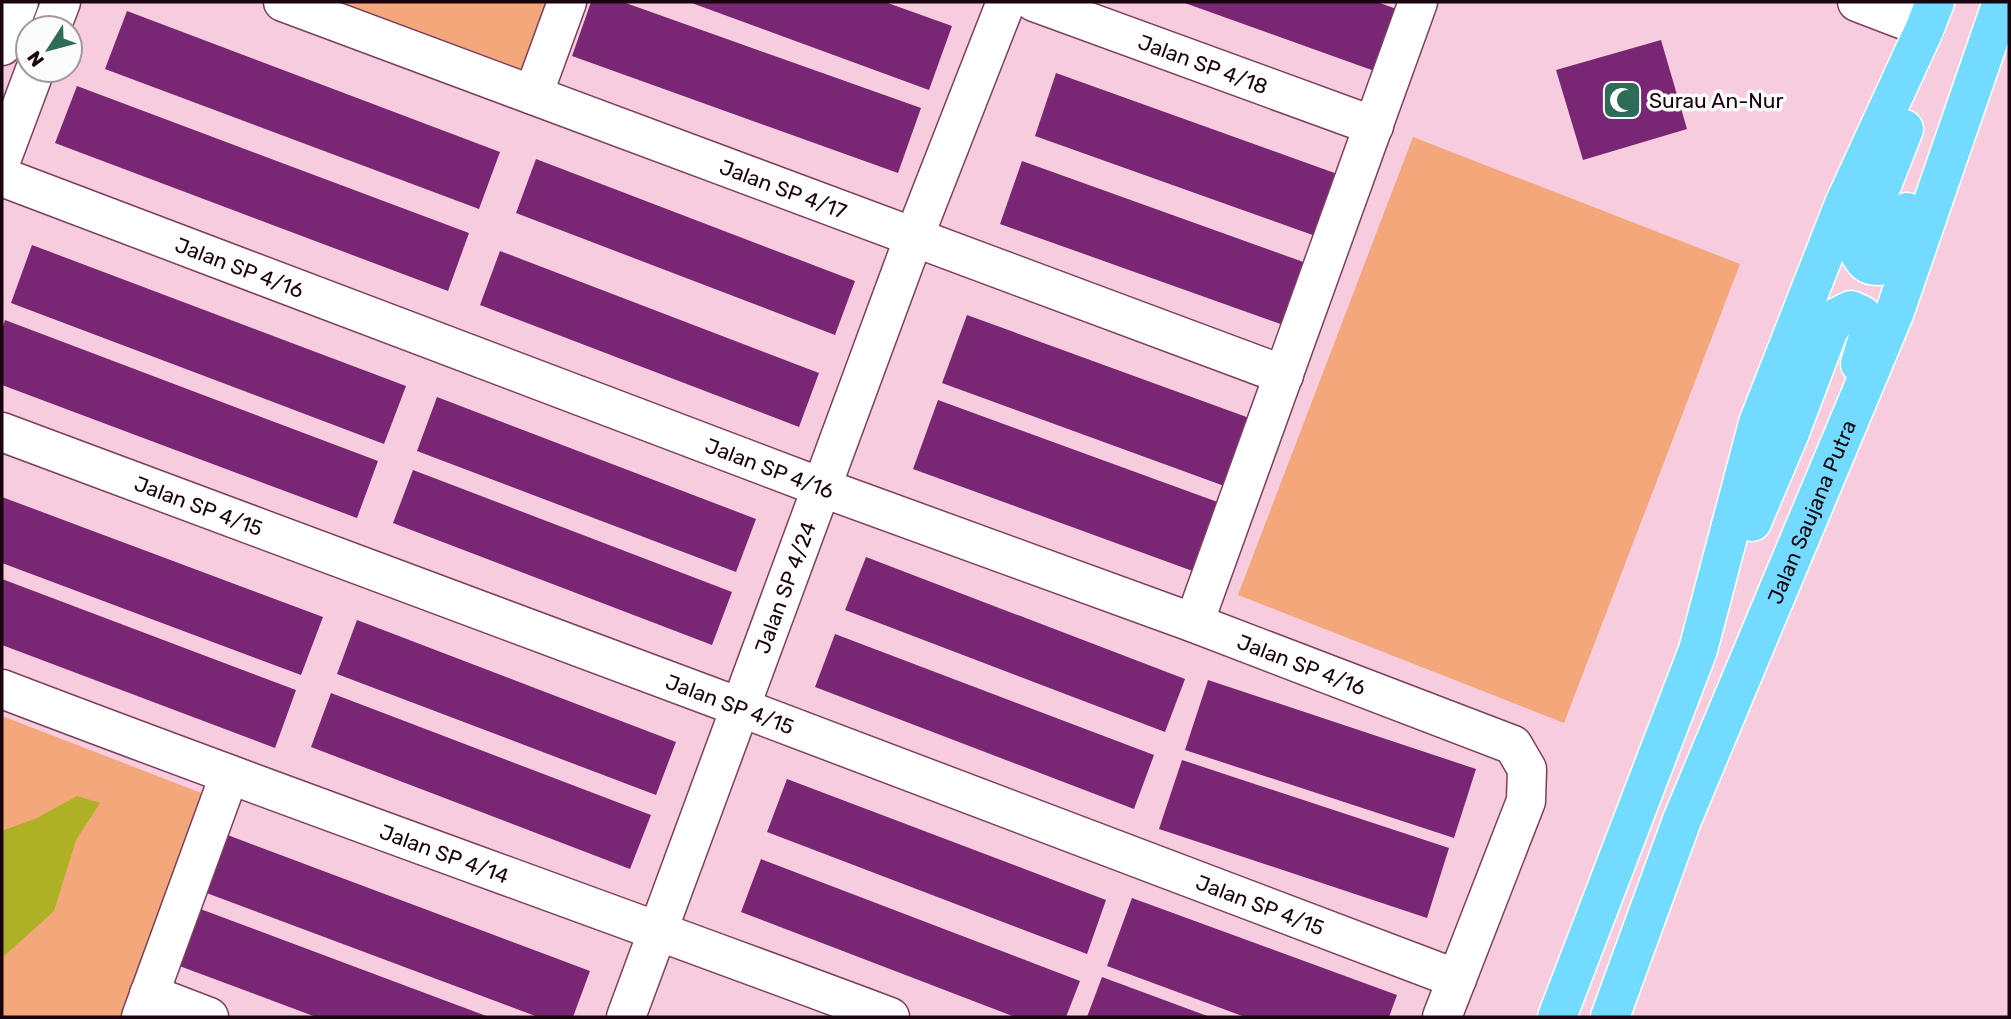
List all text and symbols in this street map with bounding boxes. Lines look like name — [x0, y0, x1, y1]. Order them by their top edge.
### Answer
north arrow — [14, 14, 84, 84]
street label: Jalan SP 4/18 — [1135, 29, 1271, 99]
text: N — [22, 46, 49, 71]
mosque icon: Surau An-Nur — [1601, 79, 1643, 121]
place label: Surau An-Nur — [1649, 88, 1783, 113]
street label: Jalan SP 4/17 — [716, 153, 851, 224]
street label: Jalan SP 4/16 — [172, 231, 307, 303]
street label: Jalan Saujana Putra — [1762, 416, 1861, 607]
street label: Jalan SP 4/16 — [702, 432, 837, 503]
street label: Jalan SP 4/15 — [131, 470, 266, 541]
street label: Jalan SP 4/24 — [749, 518, 820, 657]
street label: Jalan SP 4/16 — [1234, 628, 1369, 700]
street label: Jalan SP 4/15 — [662, 668, 798, 739]
street label: Jalan SP 4/14 — [376, 818, 513, 888]
street label: Jalan SP 4/15 — [1193, 869, 1328, 940]

